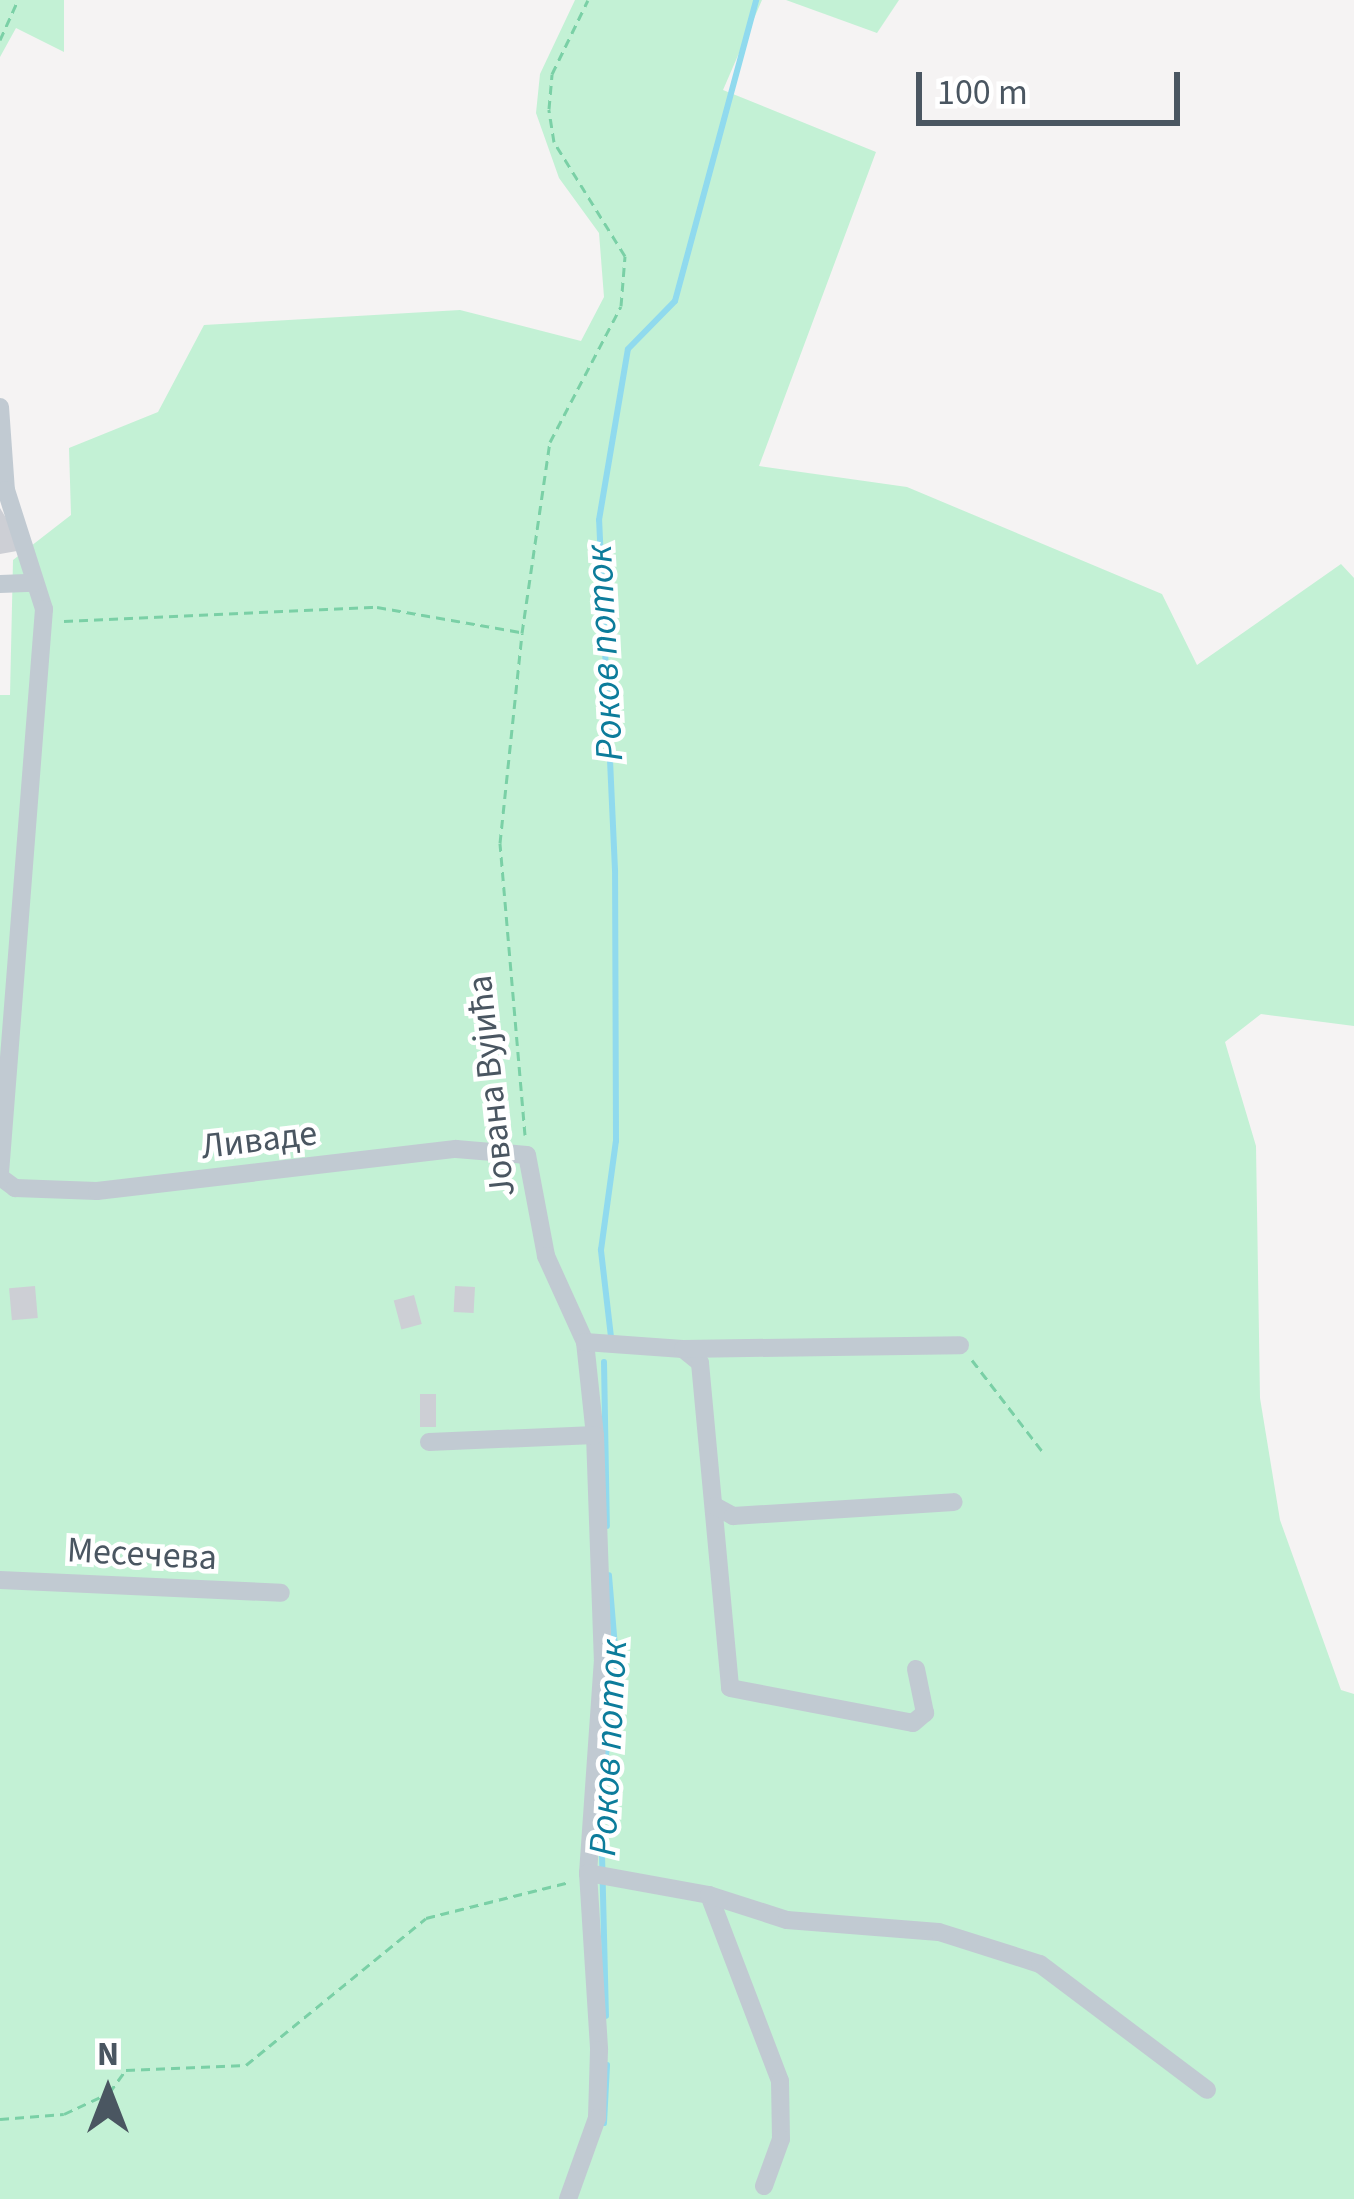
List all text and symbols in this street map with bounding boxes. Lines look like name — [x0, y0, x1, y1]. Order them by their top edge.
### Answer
scale bar — [922, 48, 1186, 122]
text: 100 m — [937, 67, 1028, 118]
water label: Роков поток — [576, 544, 634, 762]
street label: Јована Вујића — [458, 973, 524, 1199]
street label: Ливаде — [199, 1111, 319, 1169]
street label: Месечева — [66, 1528, 218, 1580]
water label: Роков поток — [580, 1639, 638, 1857]
north arrow — [48, 2031, 168, 2151]
text: N — [97, 2031, 119, 2078]

